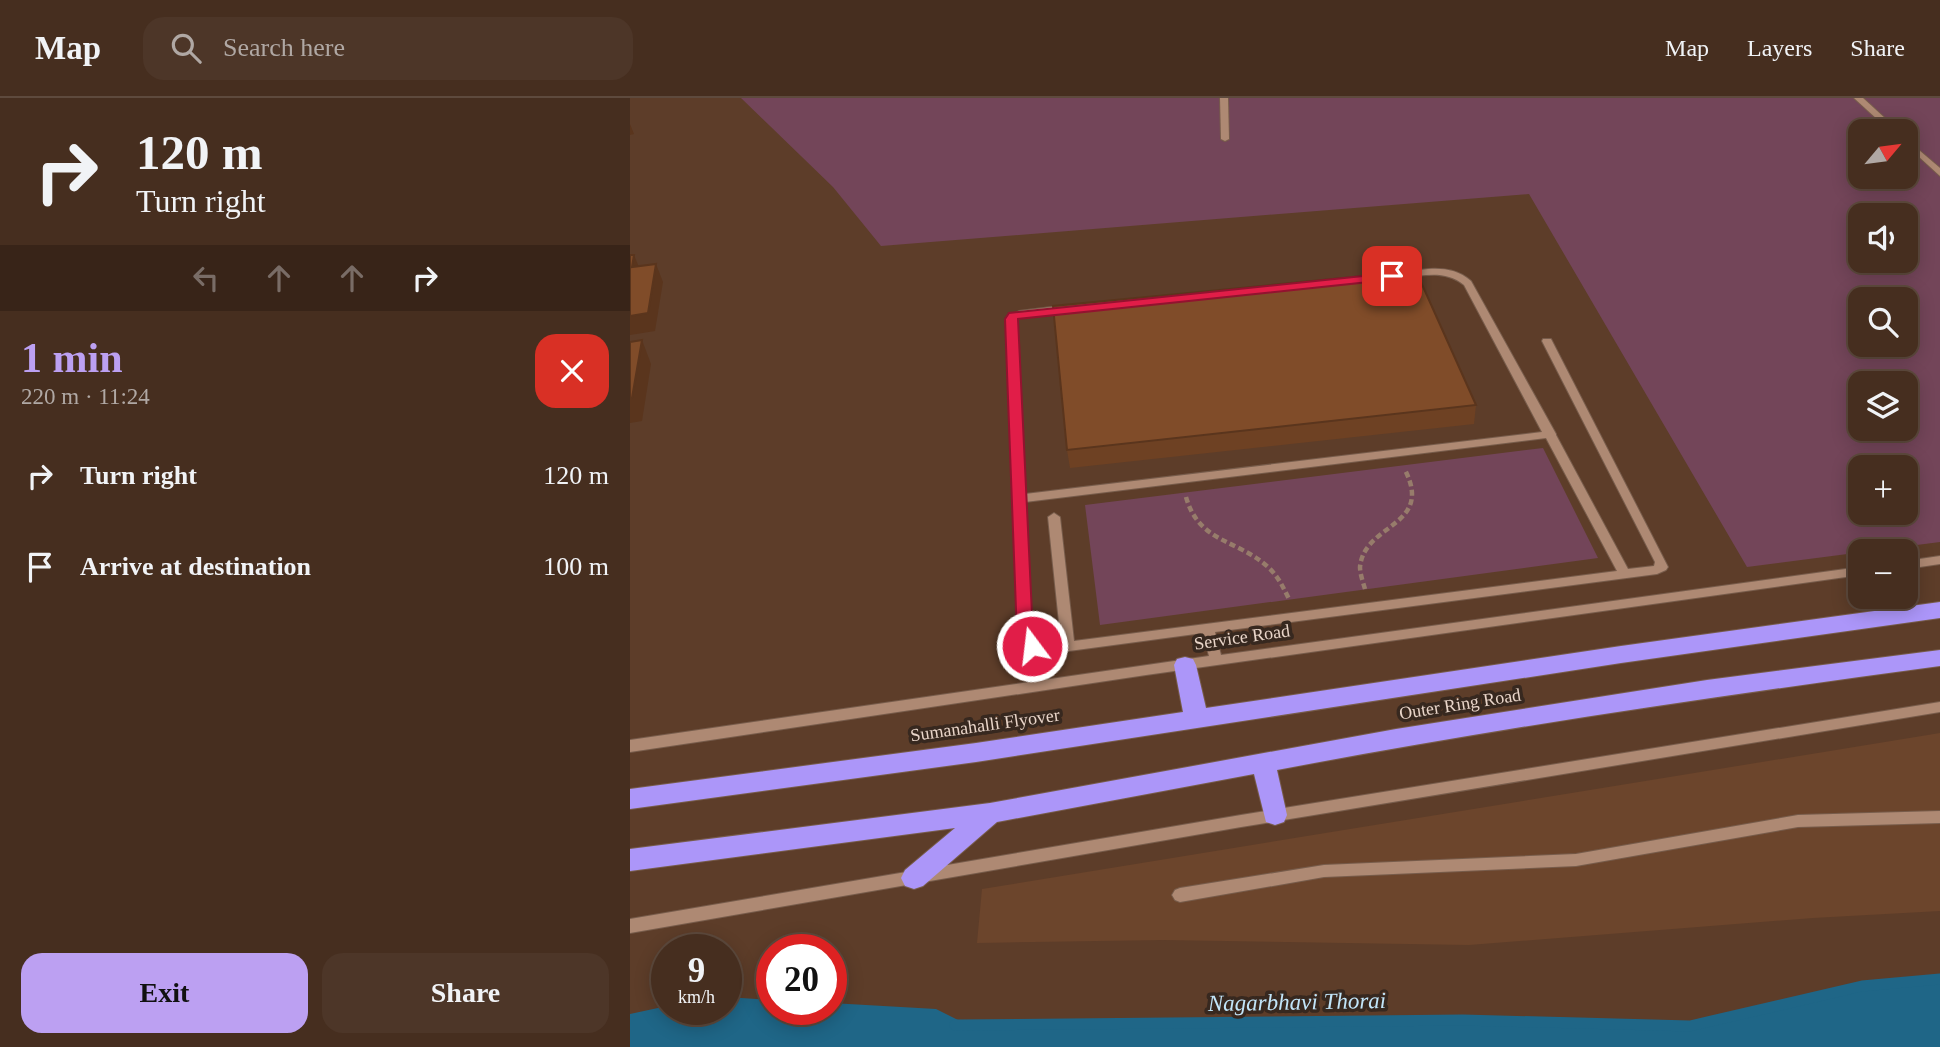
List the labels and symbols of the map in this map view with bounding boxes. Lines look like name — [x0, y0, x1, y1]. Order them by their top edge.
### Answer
north arrow — [1848, 119, 1918, 189]
pin — [1362, 246, 1422, 306]
position arrow — [995, 609, 1069, 683]
street label: Service Road — [1193, 620, 1291, 654]
street label: Outer Ring Road — [1398, 685, 1522, 723]
street label: Sumanahalli Flyover — [909, 705, 1061, 745]
speed limit sign: 20 — [756, 934, 847, 1025]
water label: Nagarbhavi Thorai — [1207, 988, 1386, 1016]

